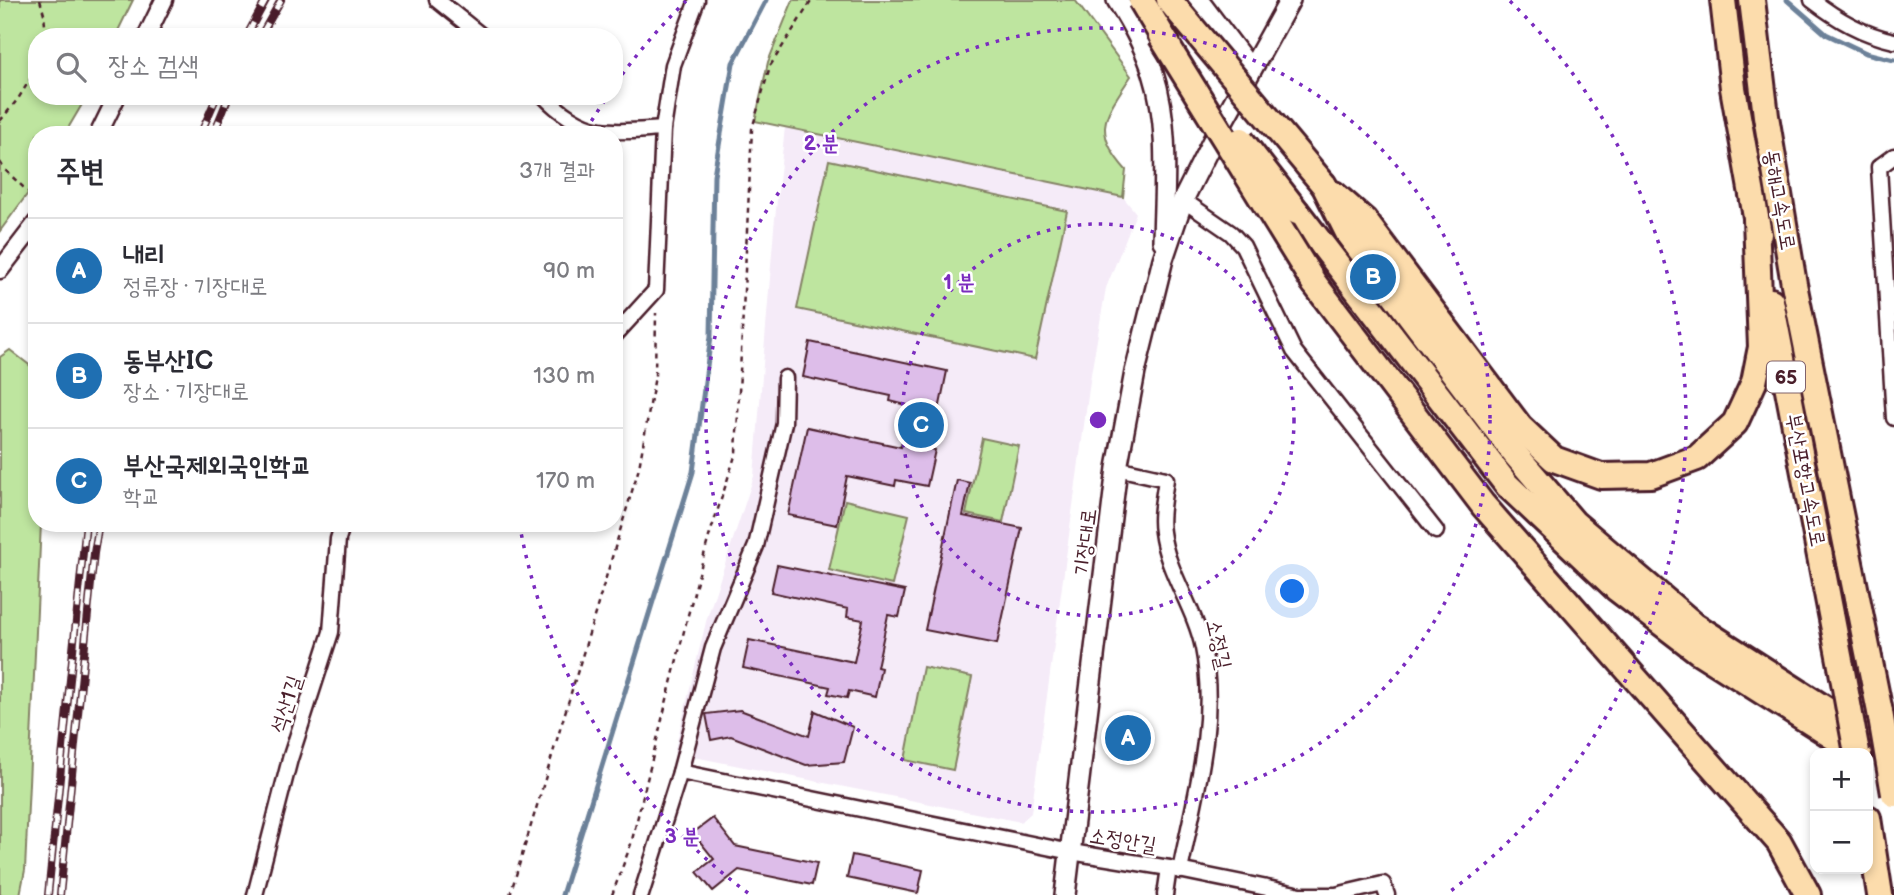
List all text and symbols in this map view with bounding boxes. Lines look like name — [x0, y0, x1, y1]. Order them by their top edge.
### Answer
search box — [28, 28, 623, 105]
icon: search — [52, 48, 90, 86]
text: 장소 검색 — [108, 51, 199, 82]
text: 2 분 — [803, 131, 839, 156]
street label: 동해고속도로 — [1758, 148, 1801, 252]
text: 주변 — [56, 154, 104, 190]
text: 3개 결과 — [519, 157, 595, 185]
text: 내리 — [123, 241, 165, 272]
pin: B — [1350, 251, 1396, 303]
text: A — [72, 257, 86, 285]
text: 90 m — [543, 257, 595, 285]
text: 1 분 — [943, 270, 975, 295]
text: 정류장 · 기장대로 — [123, 273, 268, 301]
text: 동부산IC — [123, 346, 213, 377]
text: B — [71, 362, 87, 390]
text: 130 m — [533, 362, 595, 390]
road number: 65 — [1767, 362, 1805, 392]
text: 장소 · 기장대로 — [123, 378, 249, 406]
pin: C — [898, 399, 944, 451]
centre of rings — [1086, 408, 1110, 432]
street label: 부산포항고속도로 — [1780, 411, 1831, 549]
text: 부산국제외국인학교 — [123, 451, 311, 482]
text: C — [71, 467, 87, 495]
text: 170 m — [536, 467, 595, 495]
text: 학교 — [123, 483, 160, 511]
street label: 기장대로 — [1069, 507, 1102, 577]
your location — [1275, 574, 1309, 608]
street label: 소정길 — [1201, 617, 1236, 672]
street label: 석산1길 — [265, 672, 307, 736]
pin: A — [1105, 712, 1151, 764]
map controls — [1810, 748, 1873, 874]
button: + — [1810, 748, 1873, 811]
button: − — [1810, 811, 1873, 874]
street label: 소정안길 — [1088, 823, 1158, 858]
text: 3 분 — [665, 824, 700, 849]

